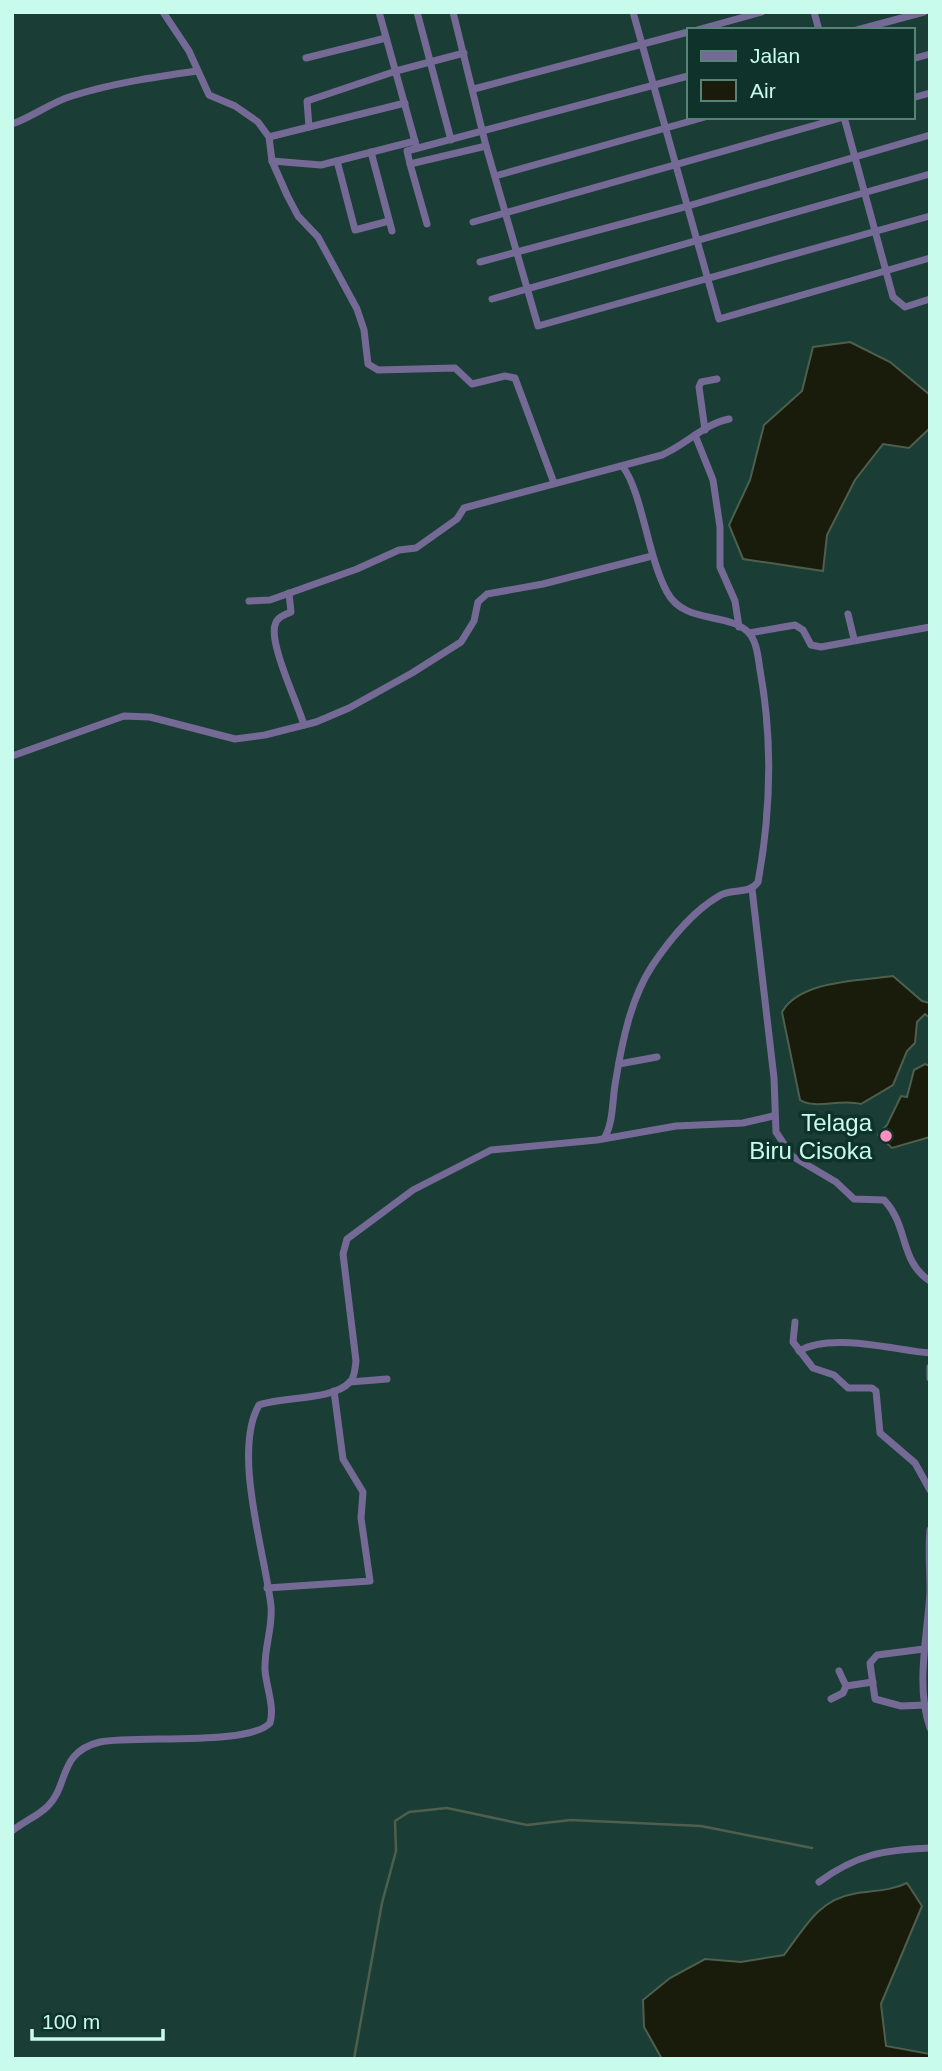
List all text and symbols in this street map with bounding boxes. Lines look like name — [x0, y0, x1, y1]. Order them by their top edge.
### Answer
legend — [687, 28, 914, 119]
text: Jalan — [750, 44, 800, 67]
text: Air — [750, 79, 776, 102]
place label: Telaga Biru Cisoka — [749, 1109, 873, 1164]
marker: Telaga Biru Cisoka — [878, 1128, 894, 1144]
scale bar — [32, 1997, 163, 2041]
text: 100 m — [42, 2010, 100, 2033]

